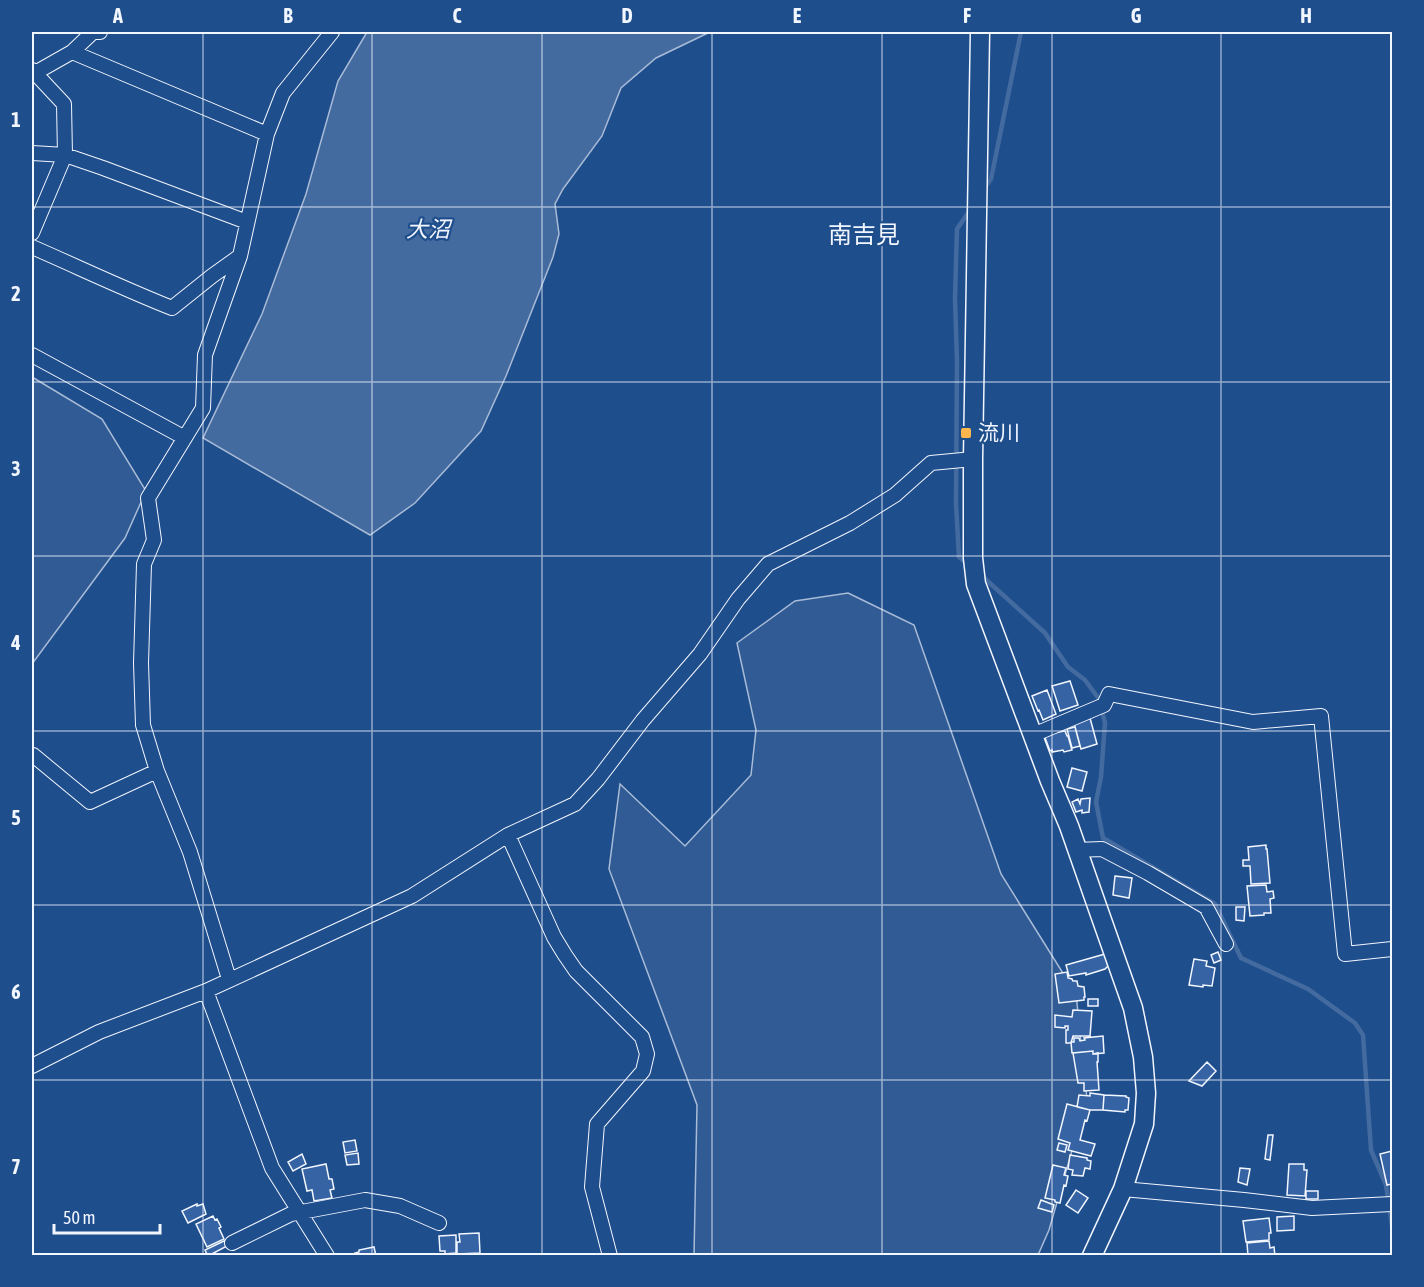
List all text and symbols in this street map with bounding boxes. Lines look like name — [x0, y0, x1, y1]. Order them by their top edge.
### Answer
text: A — [112, 4, 123, 27]
text: B — [283, 4, 293, 27]
text: C — [453, 4, 462, 27]
text: D — [621, 4, 633, 27]
text: E — [793, 4, 802, 27]
text: F — [963, 4, 971, 27]
text: G — [1131, 4, 1142, 27]
text: H — [1300, 4, 1312, 27]
text: 1 — [11, 108, 21, 131]
water label: 大沼 — [406, 216, 453, 242]
district label: 南吉見 — [828, 221, 900, 248]
text: 2 — [11, 282, 21, 305]
place label: 流川 — [978, 420, 1020, 444]
marker: 流川 — [959, 426, 973, 440]
text: 3 — [11, 457, 21, 480]
text: 4 — [10, 631, 21, 654]
text: 5 — [11, 806, 21, 829]
text: 6 — [11, 980, 21, 1003]
text: 7 — [11, 1155, 21, 1178]
scale bar — [54, 1197, 160, 1235]
text: 50 m — [63, 1207, 95, 1228]

